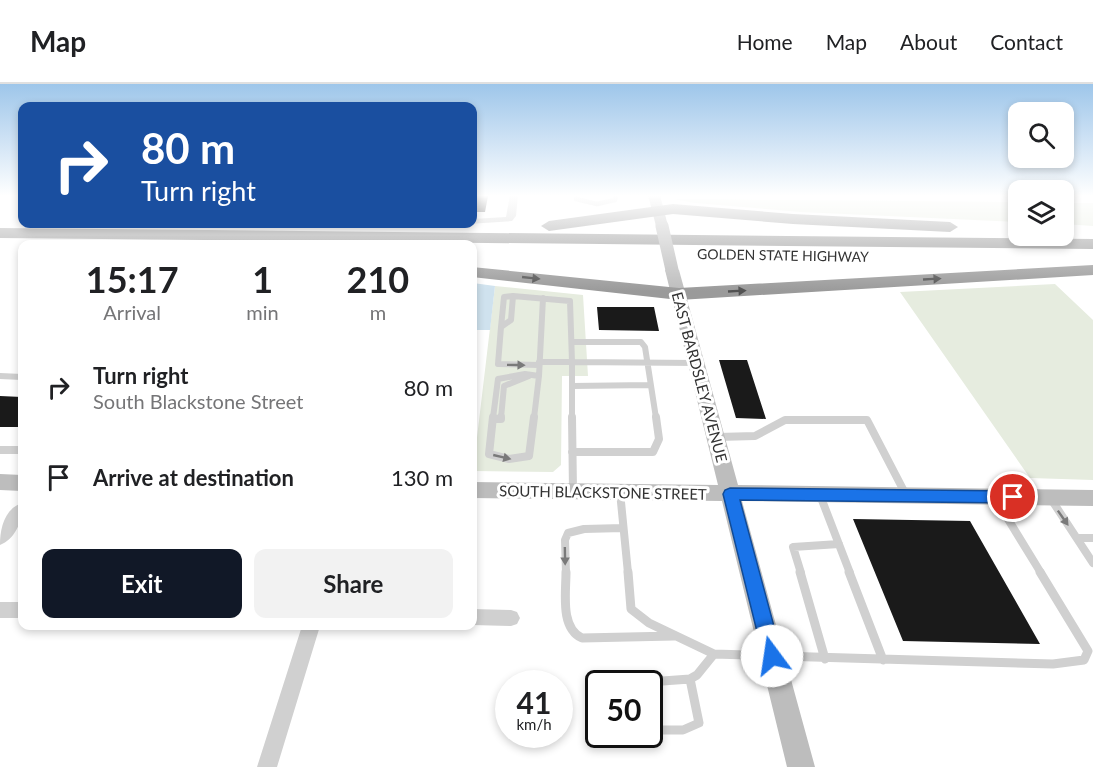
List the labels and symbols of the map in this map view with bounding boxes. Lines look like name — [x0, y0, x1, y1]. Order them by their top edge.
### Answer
street label: GOLDEN STATE HIGHWAY — [697, 245, 869, 265]
one-way arrow — [521, 273, 540, 283]
one-way arrow — [922, 274, 941, 284]
one-way arrow — [728, 286, 747, 295]
street label: EAST BARDSLEY AVENUE — [669, 290, 731, 464]
one-way arrow — [507, 360, 526, 370]
one-way arrow — [493, 453, 512, 463]
pin — [987, 471, 1038, 522]
street label: SOUTH BLACKSTONE STREET — [499, 481, 707, 503]
one-way arrow — [1057, 509, 1069, 525]
one-way arrow — [560, 546, 570, 565]
position arrow — [740, 624, 804, 688]
speed limit sign: 50 — [585, 670, 663, 748]

